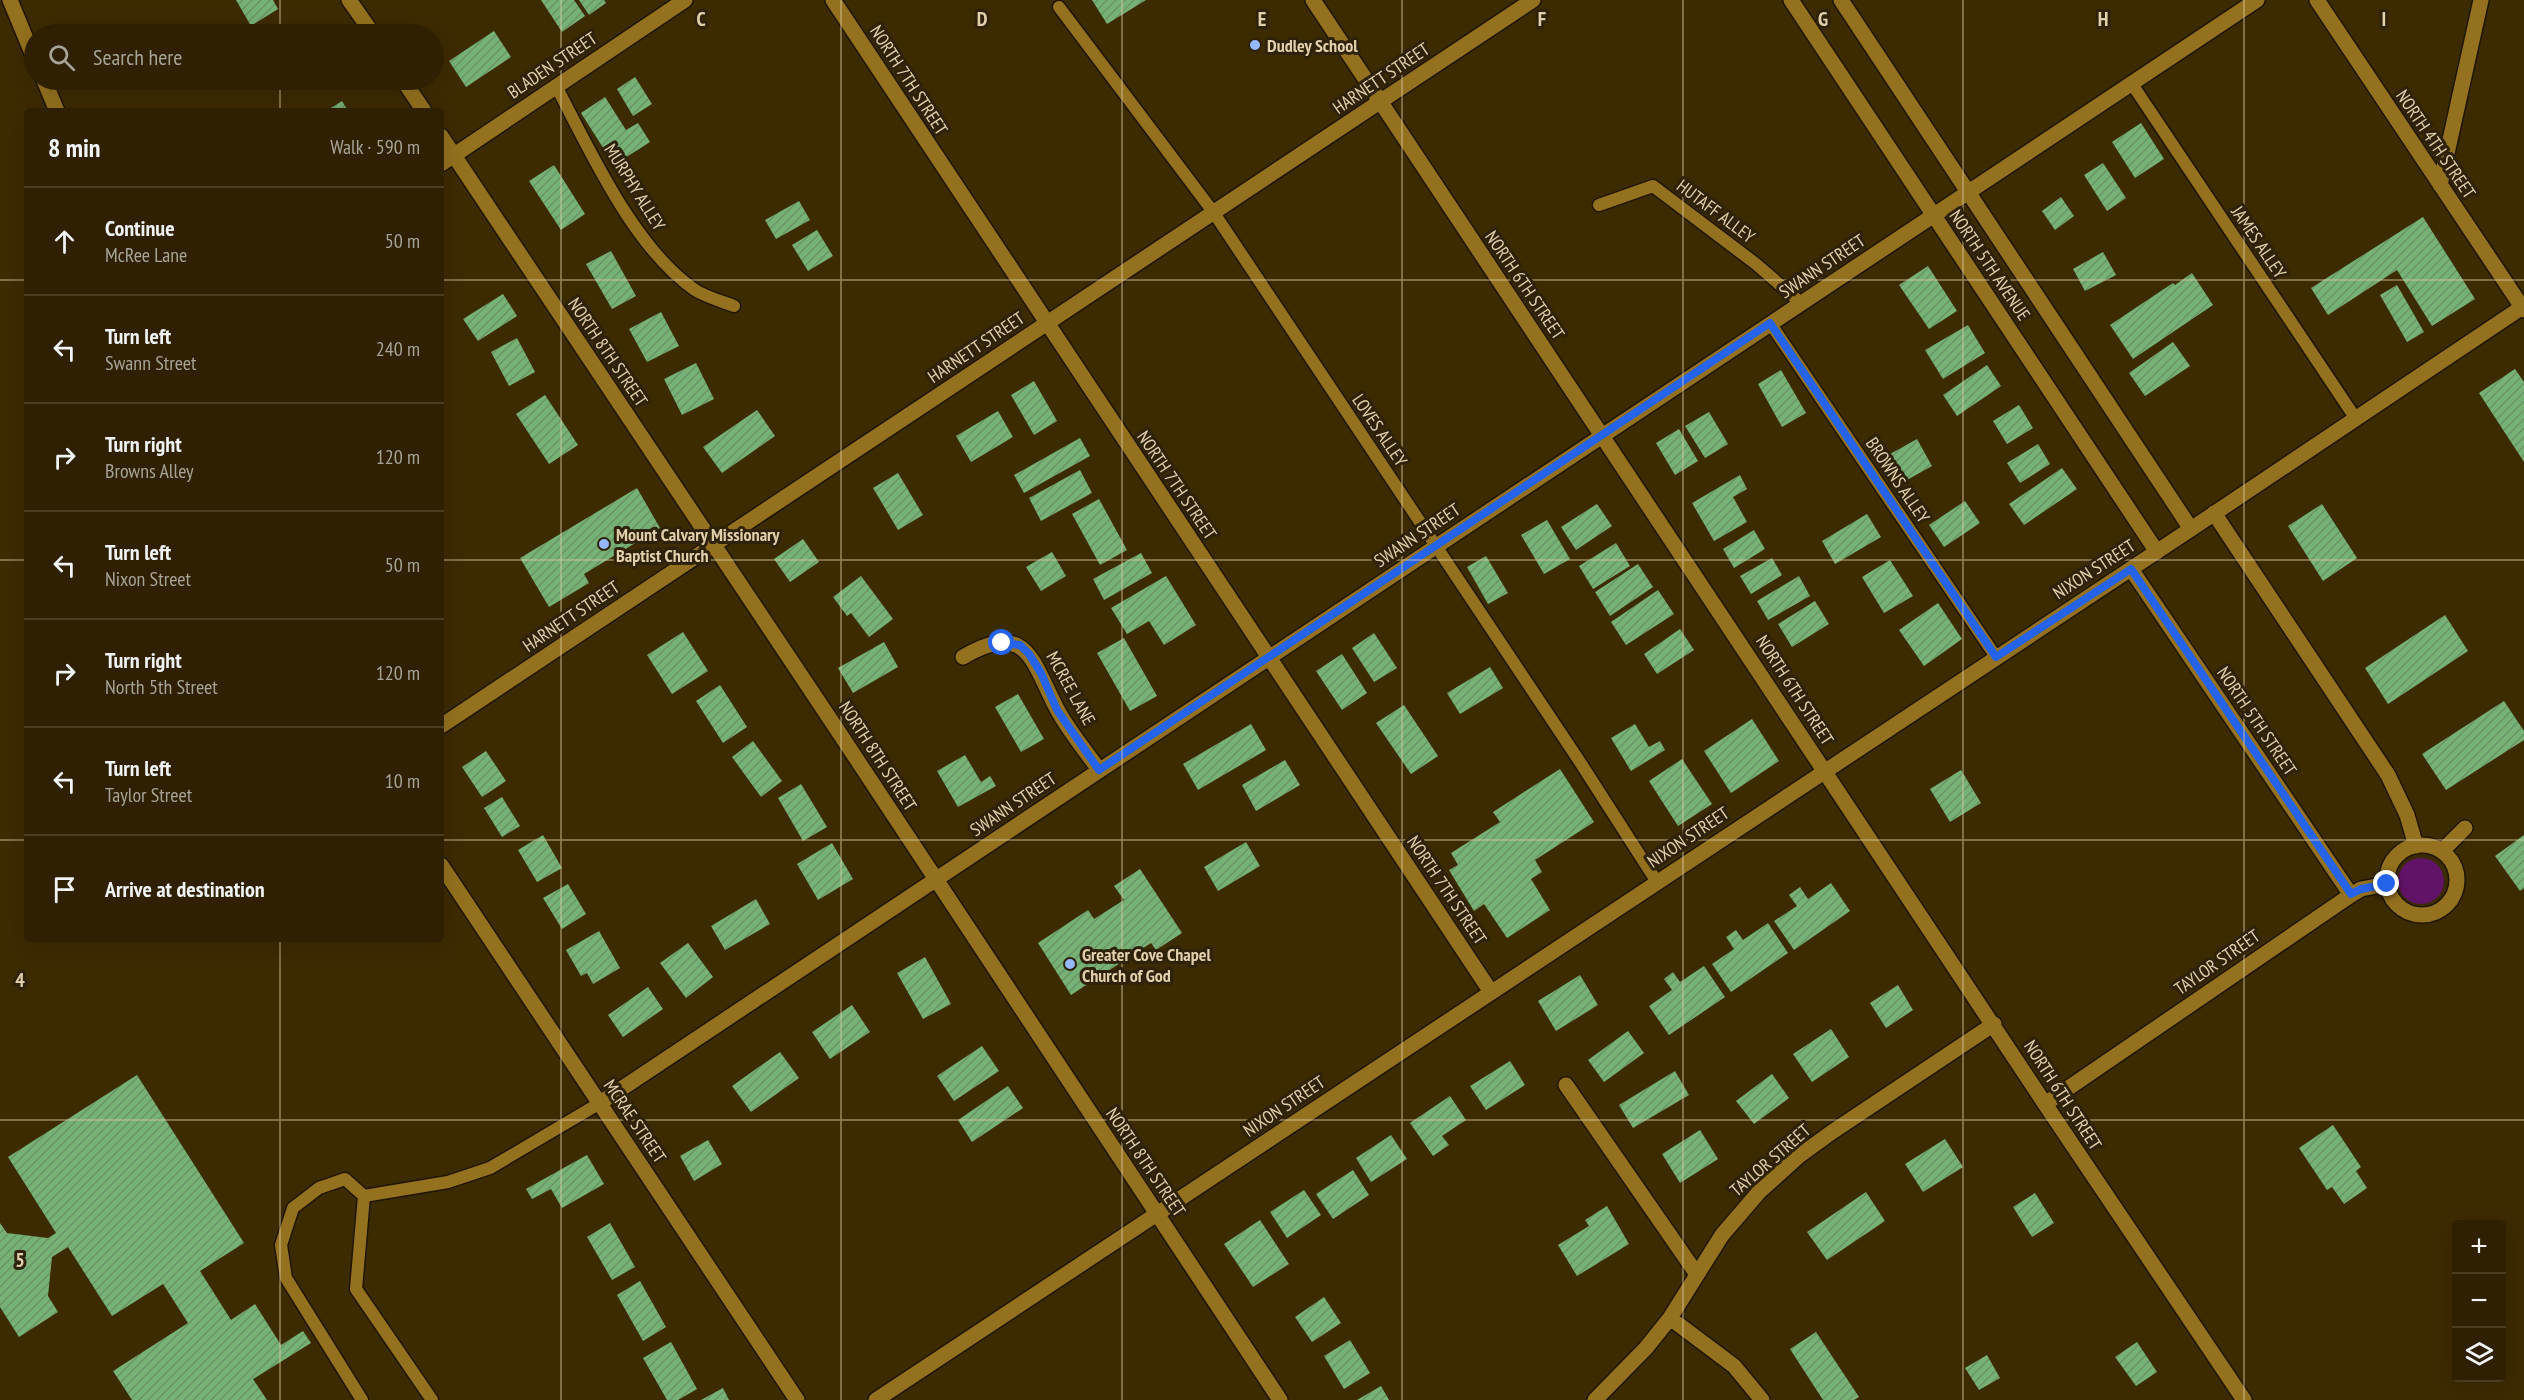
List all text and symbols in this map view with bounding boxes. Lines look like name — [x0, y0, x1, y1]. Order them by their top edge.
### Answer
text: C — [696, 6, 706, 32]
text: D — [977, 6, 988, 32]
text: E — [1258, 6, 1266, 32]
text: F — [1538, 6, 1546, 32]
text: G — [1818, 6, 1828, 32]
text: H — [2098, 6, 2108, 32]
text: I — [2382, 6, 2386, 32]
street label: NORTH 7TH STREET — [865, 21, 953, 139]
search box — [24, 24, 444, 90]
street label: BLADEN STREET — [503, 27, 601, 103]
place label: Dudley School — [1267, 34, 1358, 57]
street label: HARNETT STREET — [1328, 37, 1434, 119]
marker: Dudley School — [1248, 38, 1262, 52]
icon: search — [45, 41, 78, 74]
text: Search here — [93, 43, 182, 71]
street label: NORTH 4TH STREET — [2391, 85, 2481, 203]
text: 8 min — [48, 131, 101, 164]
text: Walk · 590 m — [330, 134, 420, 160]
street label: MURPHY ALLEY — [599, 139, 671, 235]
street label: HUTAFF ALLEY — [1672, 174, 1760, 248]
street label: JAMES ALLEY — [2226, 201, 2292, 283]
street label: NORTH 5TH AVENUE — [1944, 205, 2036, 325]
text: Continue — [105, 214, 175, 242]
icon: ahead — [48, 225, 81, 258]
street label: NORTH 6TH STREET — [1480, 226, 1570, 344]
text: 50 m — [385, 228, 420, 254]
street label: SWANN STREET — [1775, 229, 1869, 303]
text: McRee Lane — [105, 242, 187, 268]
street label: NORTH 8TH STREET — [563, 293, 653, 411]
street label: HARNETT STREET — [923, 306, 1029, 388]
text: Turn left — [105, 322, 171, 350]
icon: left — [48, 333, 81, 366]
text: 240 m — [376, 336, 420, 362]
text: Swann Street — [105, 350, 197, 376]
street label: LOVES ALLEY — [1347, 389, 1413, 471]
street label: NORTH 7TH STREET — [1132, 426, 1222, 544]
text: Turn right — [105, 430, 182, 458]
street label: BROWNS ALLEY — [1861, 433, 1935, 528]
icon: right — [48, 441, 81, 474]
text: 120 m — [376, 444, 420, 470]
text: Browns Alley — [105, 458, 194, 484]
street label: SWANN STREET — [1370, 498, 1464, 572]
place label: Mount Calvary Missionary Baptist Church — [616, 523, 780, 567]
street label: NIXON STREET — [2048, 534, 2140, 604]
marker: Mount Calvary Missionary Baptist Church — [597, 537, 611, 551]
text: Turn left — [105, 538, 171, 566]
icon: left — [48, 549, 81, 582]
text: 50 m — [385, 552, 420, 578]
text: Nixon Street — [105, 566, 191, 592]
street label: HARNETT STREET — [518, 575, 624, 657]
route start — [988, 629, 1014, 655]
street label: NORTH 6TH STREET — [1751, 631, 1839, 749]
text: Turn right — [105, 646, 182, 674]
street label: MCREE LANE — [1041, 647, 1101, 729]
icon: right — [48, 657, 81, 690]
text: 120 m — [376, 660, 420, 686]
street label: NORTH 5TH STREET — [2212, 662, 2302, 780]
text: North 5th Street — [105, 674, 218, 700]
street label: NORTH 8TH STREET — [834, 697, 922, 815]
text: Turn left — [105, 754, 171, 782]
icon: left — [48, 765, 81, 798]
street label: SWANN STREET — [966, 767, 1060, 841]
text: 10 m — [385, 768, 420, 794]
text: Taylor Street — [105, 782, 192, 808]
street label: NIXON STREET — [1643, 801, 1733, 873]
street label: NORTH 7TH STREET — [1402, 831, 1492, 949]
route end — [2373, 870, 2399, 896]
icon: arrive — [48, 873, 81, 906]
text: Arrive at destination — [105, 875, 265, 903]
street label: TAYLOR STREET — [2170, 924, 2264, 1000]
place label: Greater Cove Chapel Church of God — [1082, 943, 1211, 987]
marker: Greater Cove Chapel Church of God — [1063, 957, 1077, 971]
text: 4 — [15, 967, 25, 993]
street label: NORTH 6TH STREET — [2019, 1036, 2107, 1154]
street label: NIXON STREET — [1239, 1070, 1329, 1142]
street label: MCRAE STREET — [599, 1075, 671, 1167]
street label: NORTH 8TH STREET — [1101, 1103, 1191, 1221]
street label: TAYLOR STREET — [1725, 1119, 1815, 1201]
map controls — [2452, 1220, 2506, 1382]
button: + — [2452, 1220, 2506, 1274]
text: 5 — [15, 1247, 25, 1273]
button: − — [2452, 1274, 2506, 1328]
button: layers — [2452, 1328, 2506, 1382]

